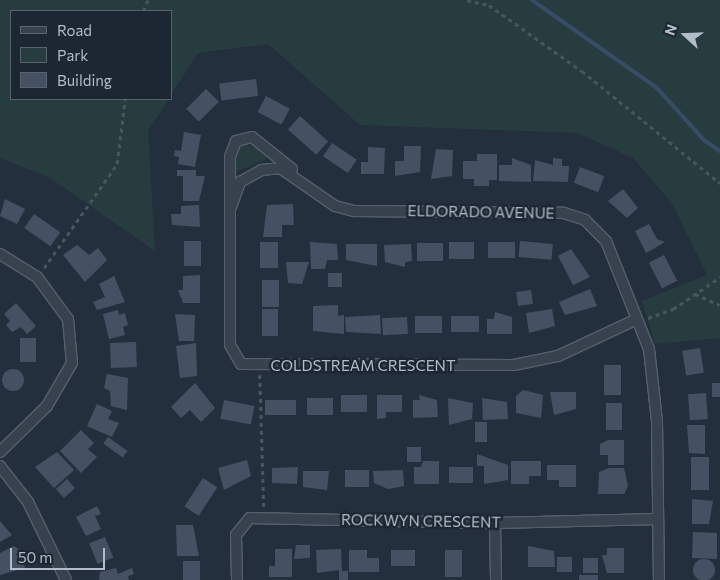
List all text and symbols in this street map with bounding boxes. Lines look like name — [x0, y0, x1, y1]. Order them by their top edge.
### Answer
legend — [10, 10, 172, 100]
north arrow — [660, 10, 710, 60]
text: Road — [57, 21, 92, 39]
text: N — [661, 22, 680, 38]
text: Park — [57, 46, 88, 64]
text: Building — [57, 71, 112, 89]
street label: ELDORADO AVENUE — [407, 202, 555, 222]
street label: COLDSTREAM CRESCENT — [270, 357, 456, 375]
street label: ROCKWYN CRESCENT — [341, 511, 501, 531]
scale bar — [12, 538, 108, 570]
text: 50 m — [18, 548, 52, 566]

